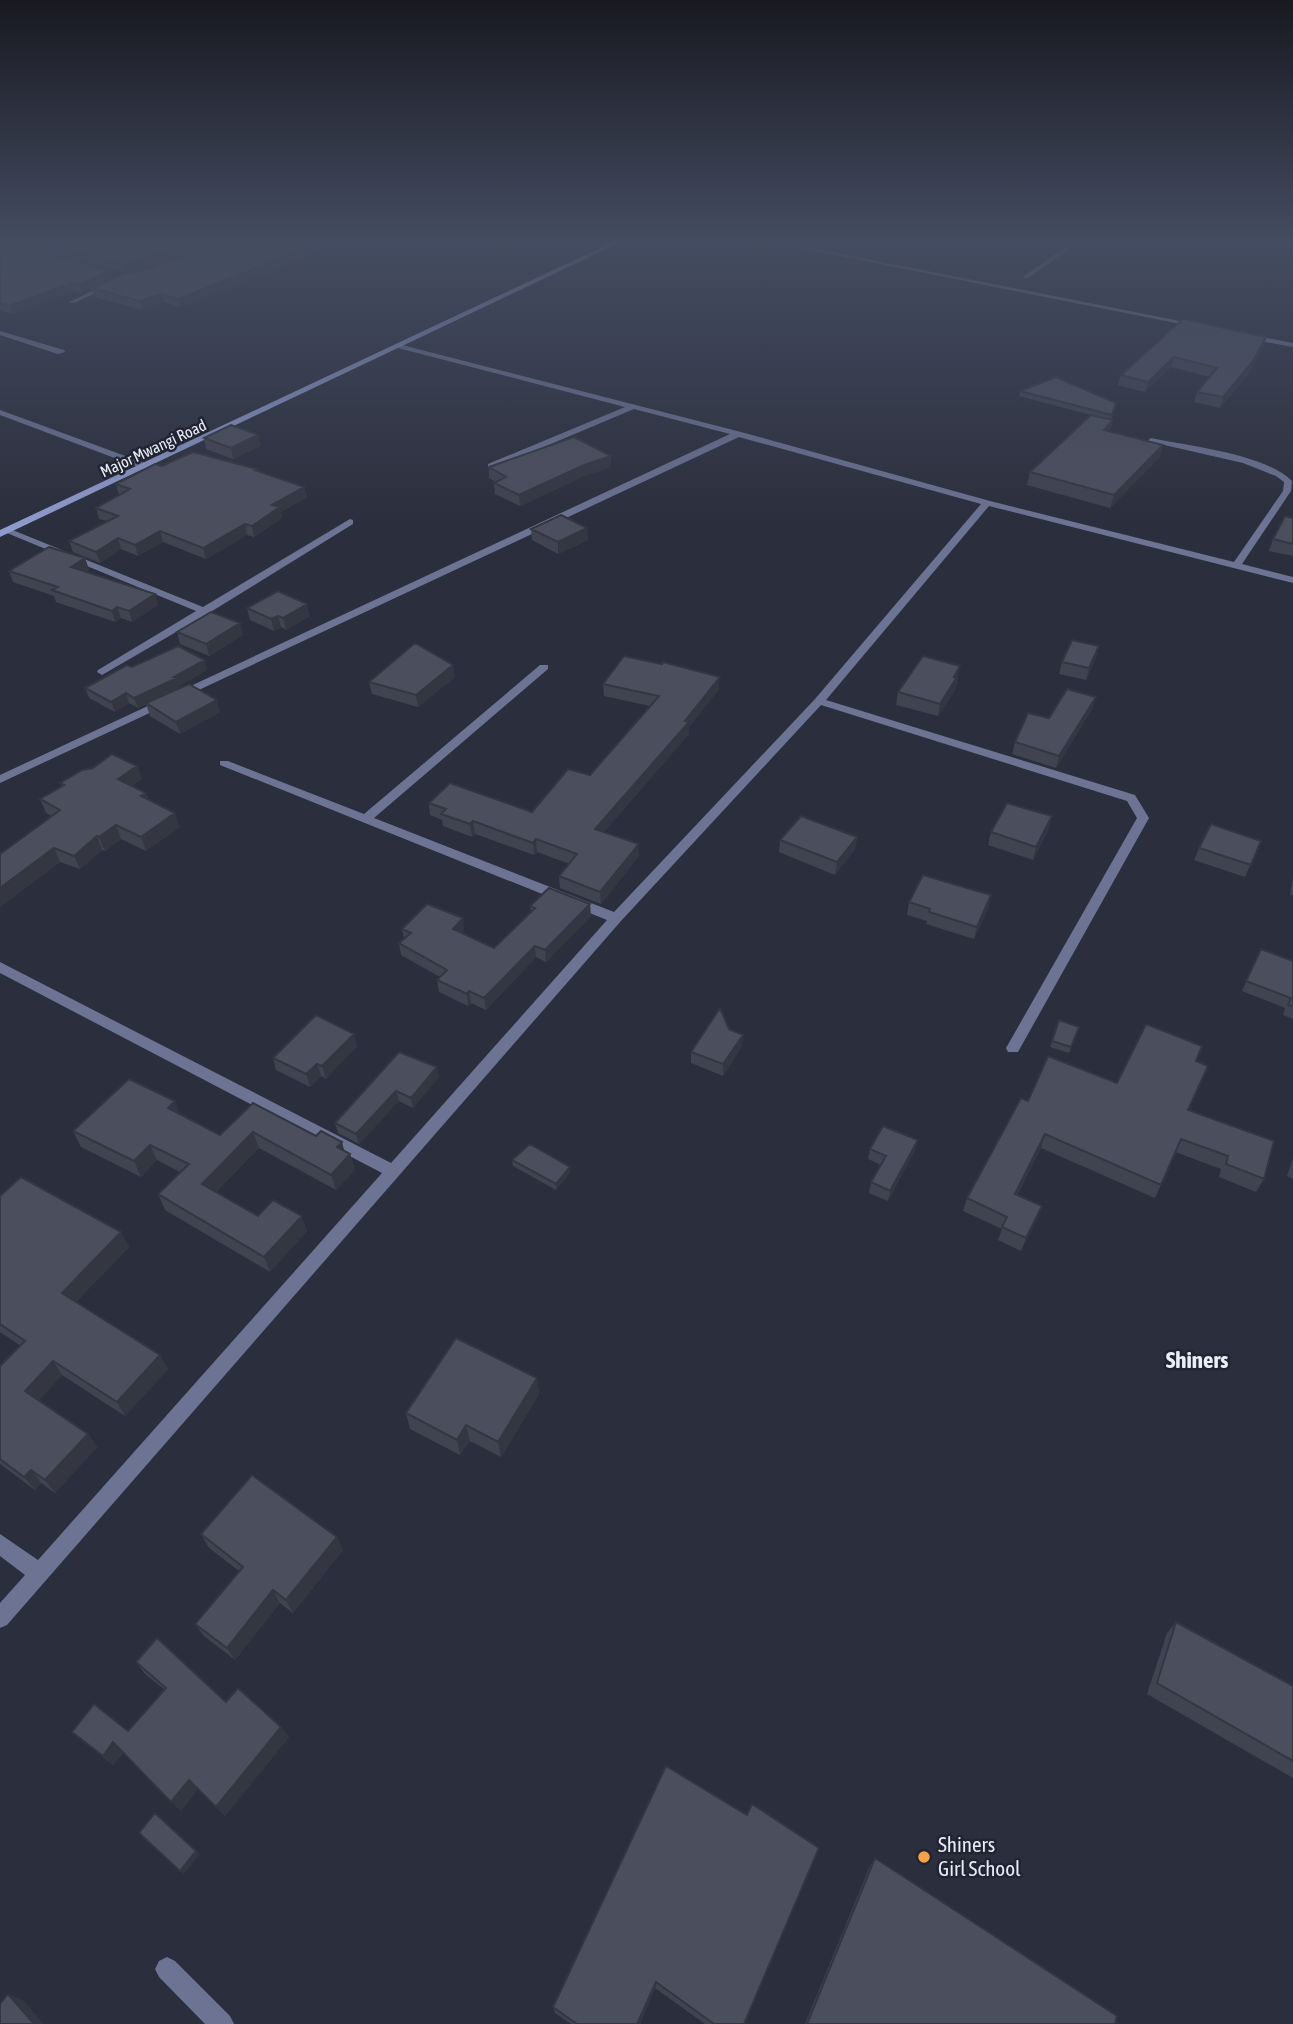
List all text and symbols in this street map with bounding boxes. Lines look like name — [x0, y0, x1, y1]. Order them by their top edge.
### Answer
street label: Major Mwangi Road — [97, 416, 209, 481]
district label: Shiners — [1166, 1347, 1228, 1373]
place label: Shiners Girl School — [938, 1832, 1021, 1880]
marker: Shiners Girl School — [916, 1849, 932, 1865]

